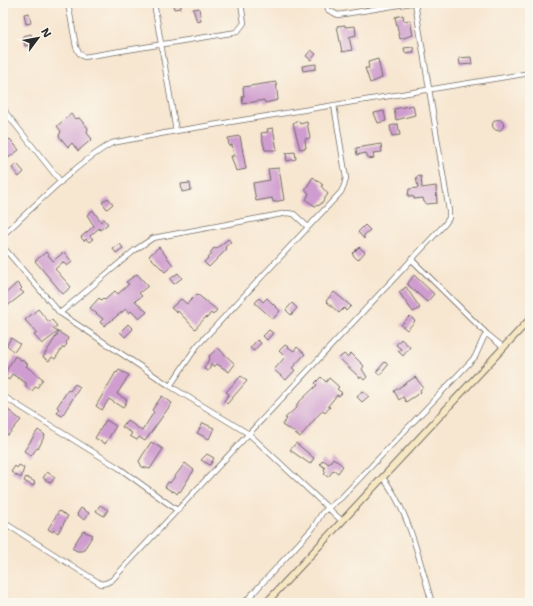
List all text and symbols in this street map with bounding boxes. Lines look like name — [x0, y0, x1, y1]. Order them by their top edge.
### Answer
north arrow — [18, 18, 58, 58]
text: N — [37, 25, 55, 41]

